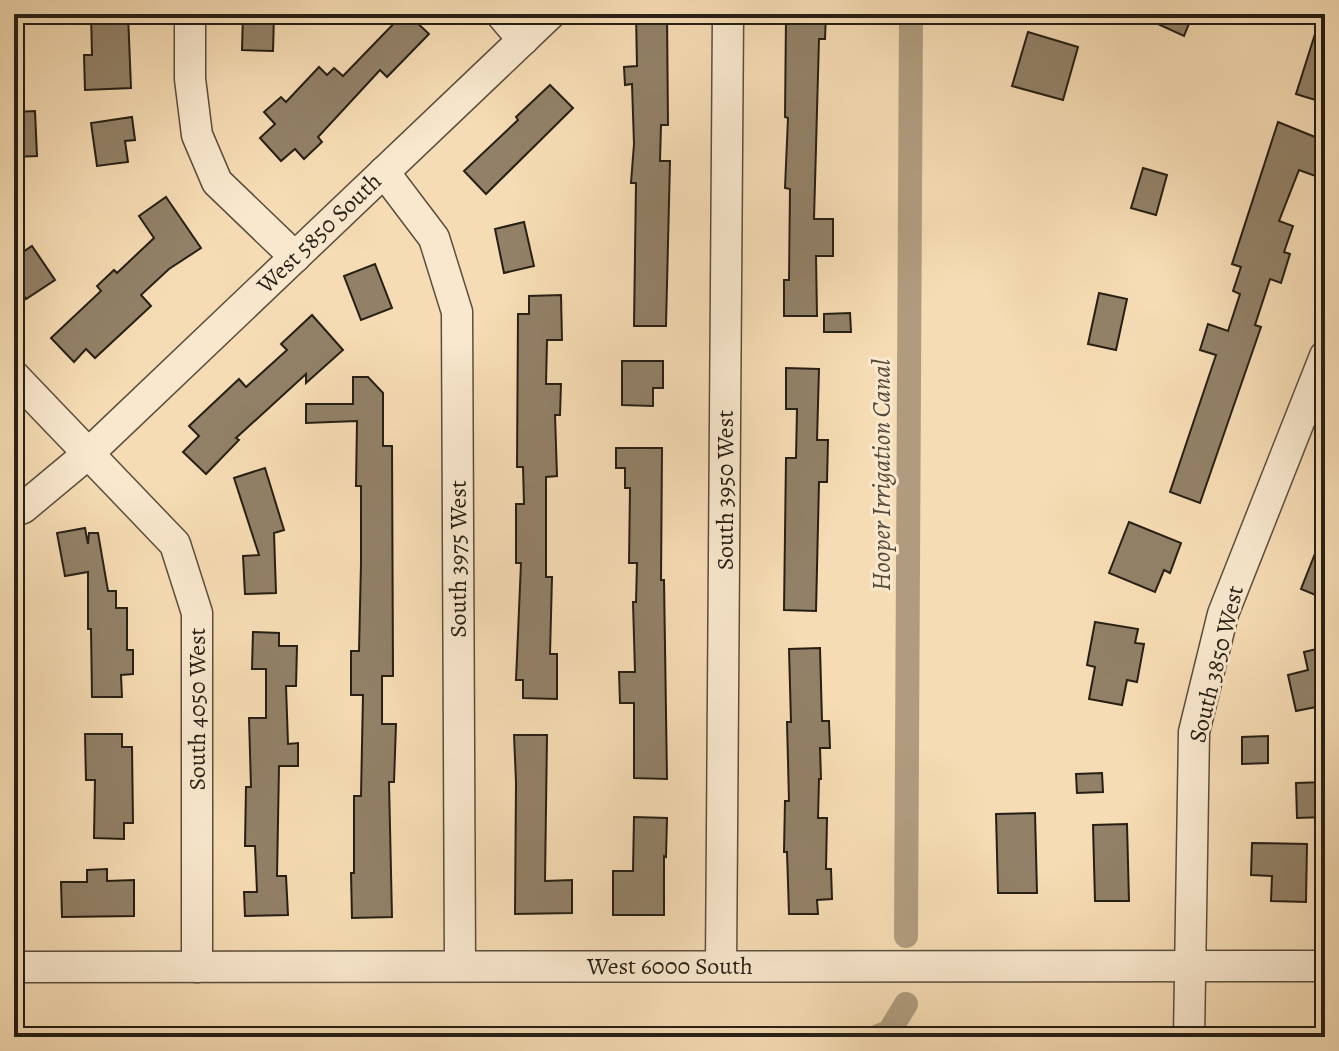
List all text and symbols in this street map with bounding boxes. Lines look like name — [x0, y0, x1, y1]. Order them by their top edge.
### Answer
street label: West 5850 South — [249, 165, 388, 301]
water label: Hooper Irrigation Canal — [864, 359, 899, 591]
street label: South 3950 West — [709, 410, 741, 570]
street label: South 3975 West — [442, 480, 474, 638]
street label: South 3850 West — [1181, 582, 1251, 746]
street label: South 4050 West — [181, 627, 213, 791]
street label: West 6000 South — [586, 950, 753, 982]

